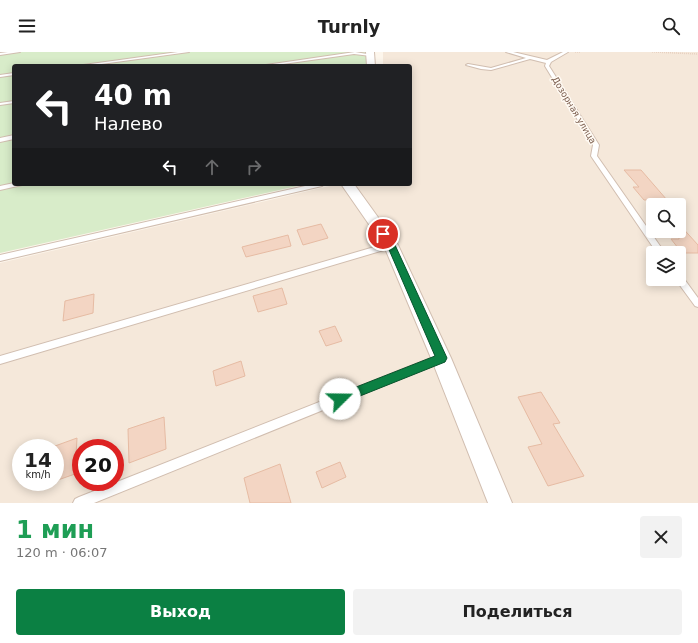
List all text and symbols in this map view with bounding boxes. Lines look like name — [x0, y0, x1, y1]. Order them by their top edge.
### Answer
icon: menu — [16, 15, 38, 37]
icon: search — [660, 15, 682, 37]
text: Turnly — [318, 16, 380, 37]
street label: Дозорная улица — [550, 75, 598, 145]
text: 40 m — [94, 79, 172, 112]
icon: left — [28, 80, 80, 132]
text: Налево — [94, 113, 163, 134]
icon: left — [159, 156, 181, 178]
icon: ahead — [201, 156, 223, 178]
icon: right — [243, 156, 265, 178]
map controls — [646, 198, 686, 286]
button: search — [646, 198, 686, 238]
pin — [366, 217, 400, 251]
icon: arrive — [372, 223, 394, 245]
button: layers — [646, 246, 686, 286]
position arrow — [319, 378, 361, 420]
speed limit sign: 20 — [72, 439, 124, 491]
text: 14 — [24, 448, 52, 472]
text: km/h — [25, 469, 51, 480]
text: 1 мин — [16, 516, 94, 544]
button: close — [640, 516, 682, 558]
text: 120 m · 06:07 — [16, 545, 107, 560]
button: Выход — [16, 589, 345, 635]
button: Поделиться — [353, 589, 682, 635]

